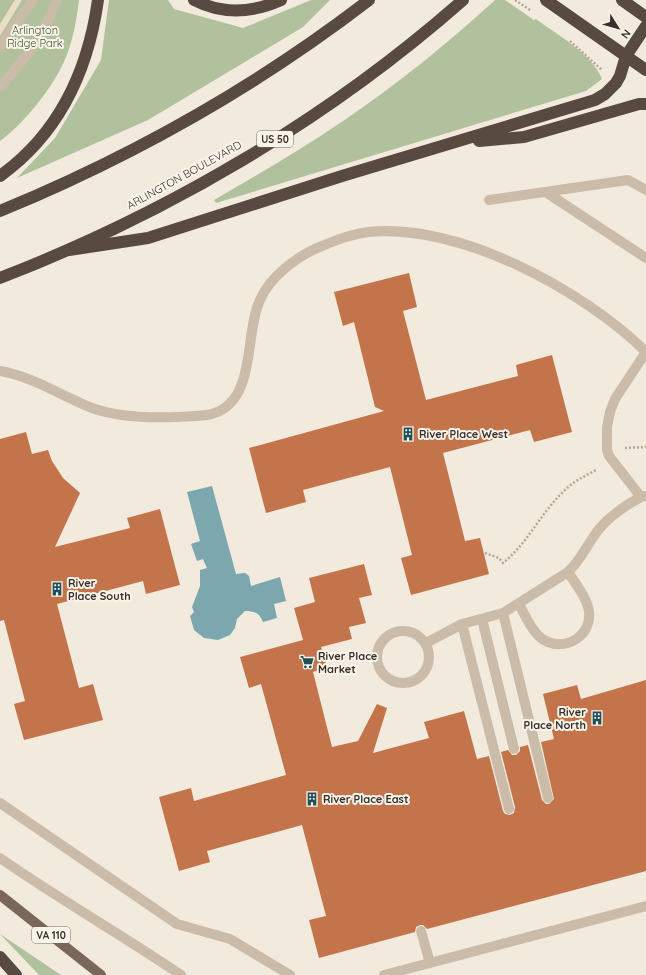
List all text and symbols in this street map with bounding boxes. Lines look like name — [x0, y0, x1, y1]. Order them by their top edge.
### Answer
north arrow — [598, 8, 638, 48]
park label: Arlington Ridge Park — [7, 23, 63, 50]
text: N — [618, 27, 634, 41]
road number: US 50 — [257, 131, 293, 147]
street label: ARLINGTON BOULEVARD — [124, 138, 244, 212]
building icon: River Place West — [400, 426, 416, 442]
place label: River Place West — [419, 427, 508, 441]
place label: River Place South — [68, 576, 131, 603]
building icon: River Place South — [49, 581, 65, 597]
place label: River Place Market — [318, 649, 378, 676]
supermarket icon: River Place Market — [299, 654, 315, 670]
place label: River Place North — [524, 705, 586, 732]
building icon: River Place North — [589, 710, 605, 726]
building icon: River Place East — [304, 791, 320, 807]
place label: River Place East — [323, 792, 408, 806]
road number: VA 110 — [32, 927, 70, 943]

